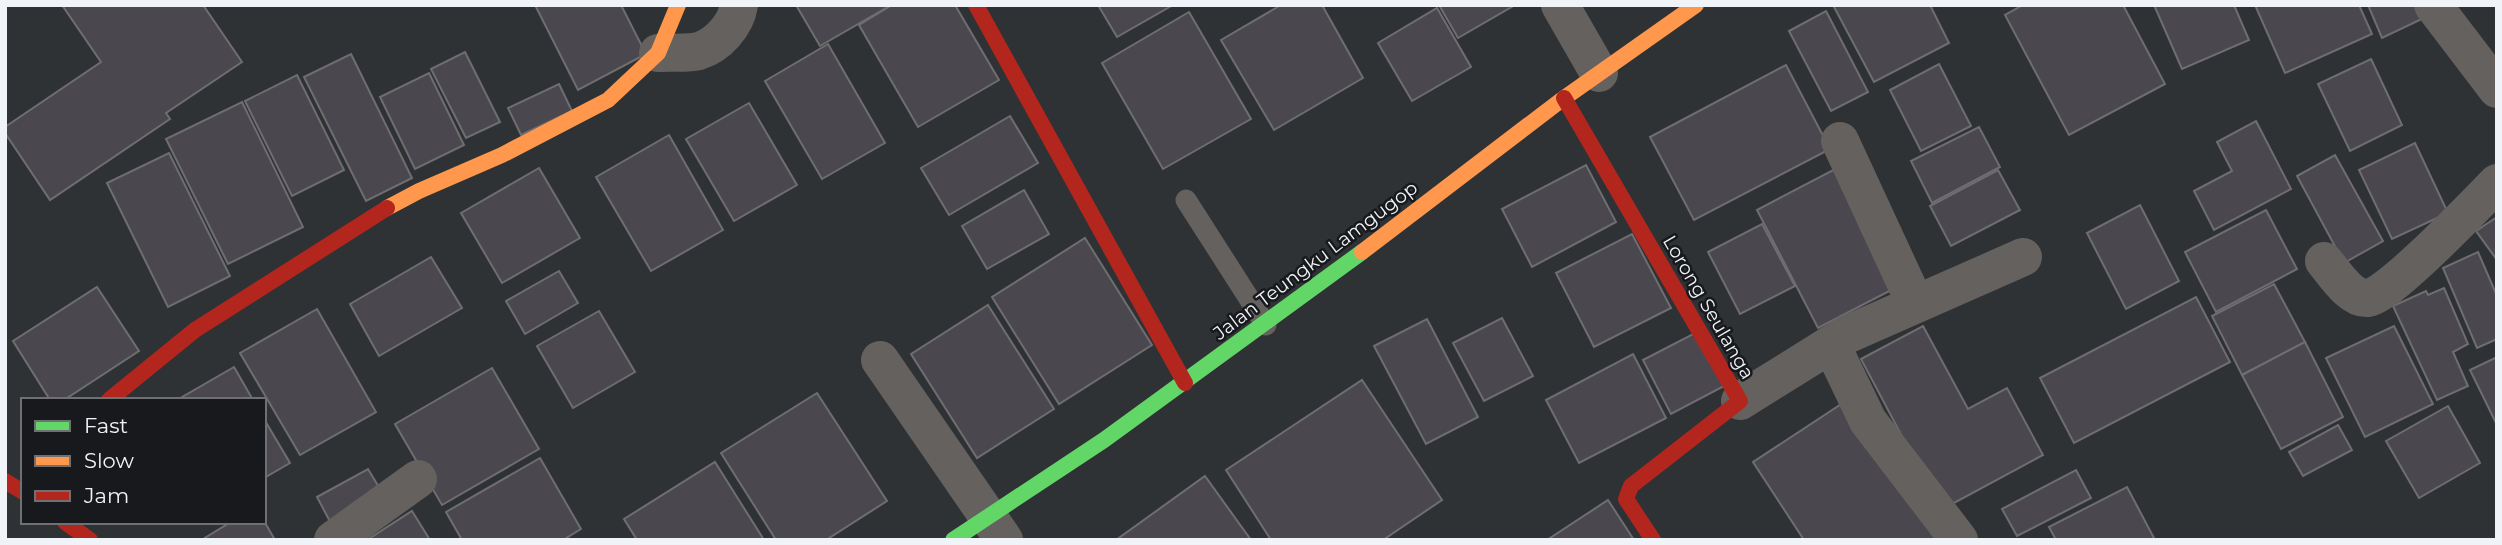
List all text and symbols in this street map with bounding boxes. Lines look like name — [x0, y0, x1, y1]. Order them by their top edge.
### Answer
street label: Jalan Teungku Lamgugop — [1208, 176, 1422, 345]
street label: Lorong Seulanga — [1658, 231, 1759, 383]
legend — [21, 398, 266, 524]
text: Fast — [84, 413, 128, 438]
text: Slow — [84, 448, 134, 473]
text: Jam — [83, 483, 129, 508]

